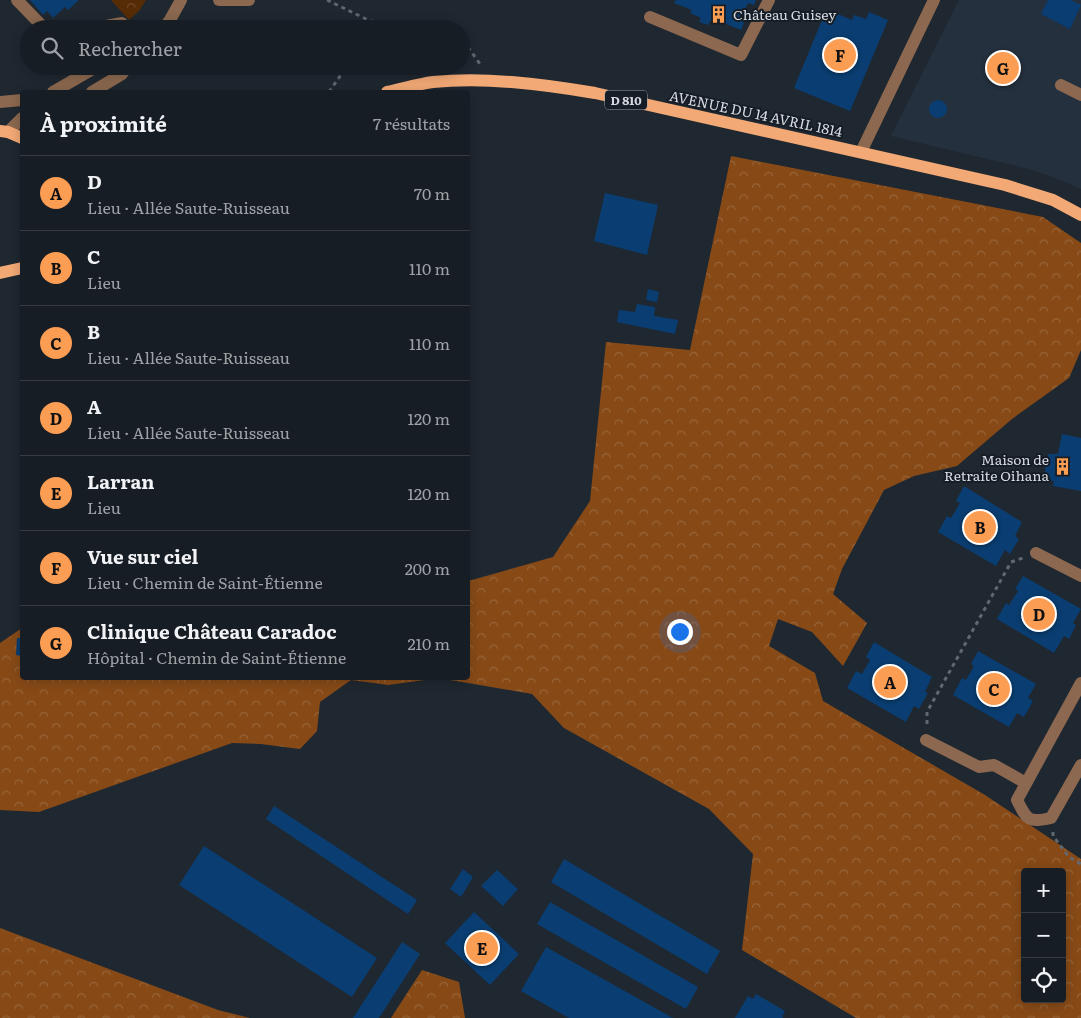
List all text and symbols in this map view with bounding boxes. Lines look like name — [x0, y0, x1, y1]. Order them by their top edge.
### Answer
building icon: Château Guisey — [709, 4, 729, 24]
place label: Château Guisey — [733, 4, 837, 24]
search box — [20, 20, 470, 75]
icon: search — [38, 34, 66, 62]
text: Rechercher — [78, 34, 182, 62]
pin: F — [824, 36, 856, 74]
pin: G — [987, 49, 1019, 87]
street label: AVENUE DU 14 AVRIL 1814 — [668, 85, 845, 141]
road number: D 810 — [605, 90, 647, 110]
text: À proximité — [40, 107, 167, 138]
text: 7 résultats — [373, 111, 450, 135]
text: D — [87, 167, 102, 195]
text: A — [50, 181, 62, 205]
text: 70 m — [414, 181, 450, 205]
text: Lieu · Allée Saute-Ruisseau — [87, 195, 290, 219]
text: C — [87, 242, 101, 270]
text: B — [50, 256, 62, 280]
text: 110 m — [409, 256, 450, 280]
text: Lieu — [87, 270, 121, 294]
text: B — [87, 317, 100, 345]
text: C — [50, 331, 62, 355]
text: 110 m — [409, 331, 450, 355]
text: Lieu · Allée Saute-Ruisseau — [87, 345, 290, 369]
text: A — [87, 392, 101, 420]
text: D — [50, 406, 62, 430]
text: 120 m — [407, 406, 450, 430]
text: Lieu · Allée Saute-Ruisseau — [87, 420, 290, 444]
place label: Maison de Retraite Oihana — [944, 449, 1049, 485]
building icon: Maison de Retraite Oihana — [1053, 457, 1073, 477]
text: Larran — [87, 467, 155, 495]
text: E — [51, 481, 61, 505]
text: 120 m — [407, 481, 450, 505]
text: Lieu — [87, 495, 121, 519]
pin: B — [964, 508, 996, 546]
text: Vue sur ciel — [87, 542, 198, 570]
text: F — [51, 556, 61, 580]
text: 200 m — [405, 556, 450, 580]
text: Lieu · Chemin de Saint-Étienne — [87, 570, 323, 594]
pin: D — [1023, 595, 1055, 633]
text: Clinique Château Caradoc — [87, 617, 337, 645]
your location — [667, 619, 693, 645]
text: G — [50, 631, 62, 655]
text: 210 m — [407, 631, 450, 655]
text: Hôpital · Chemin de Saint-Étienne — [87, 645, 346, 669]
pin: A — [874, 663, 906, 701]
pin: C — [978, 670, 1010, 708]
map controls — [1021, 868, 1066, 1003]
button: + — [1021, 868, 1066, 913]
button: − — [1021, 913, 1066, 958]
pin: E — [466, 929, 498, 967]
button: locate — [1021, 958, 1066, 1003]

